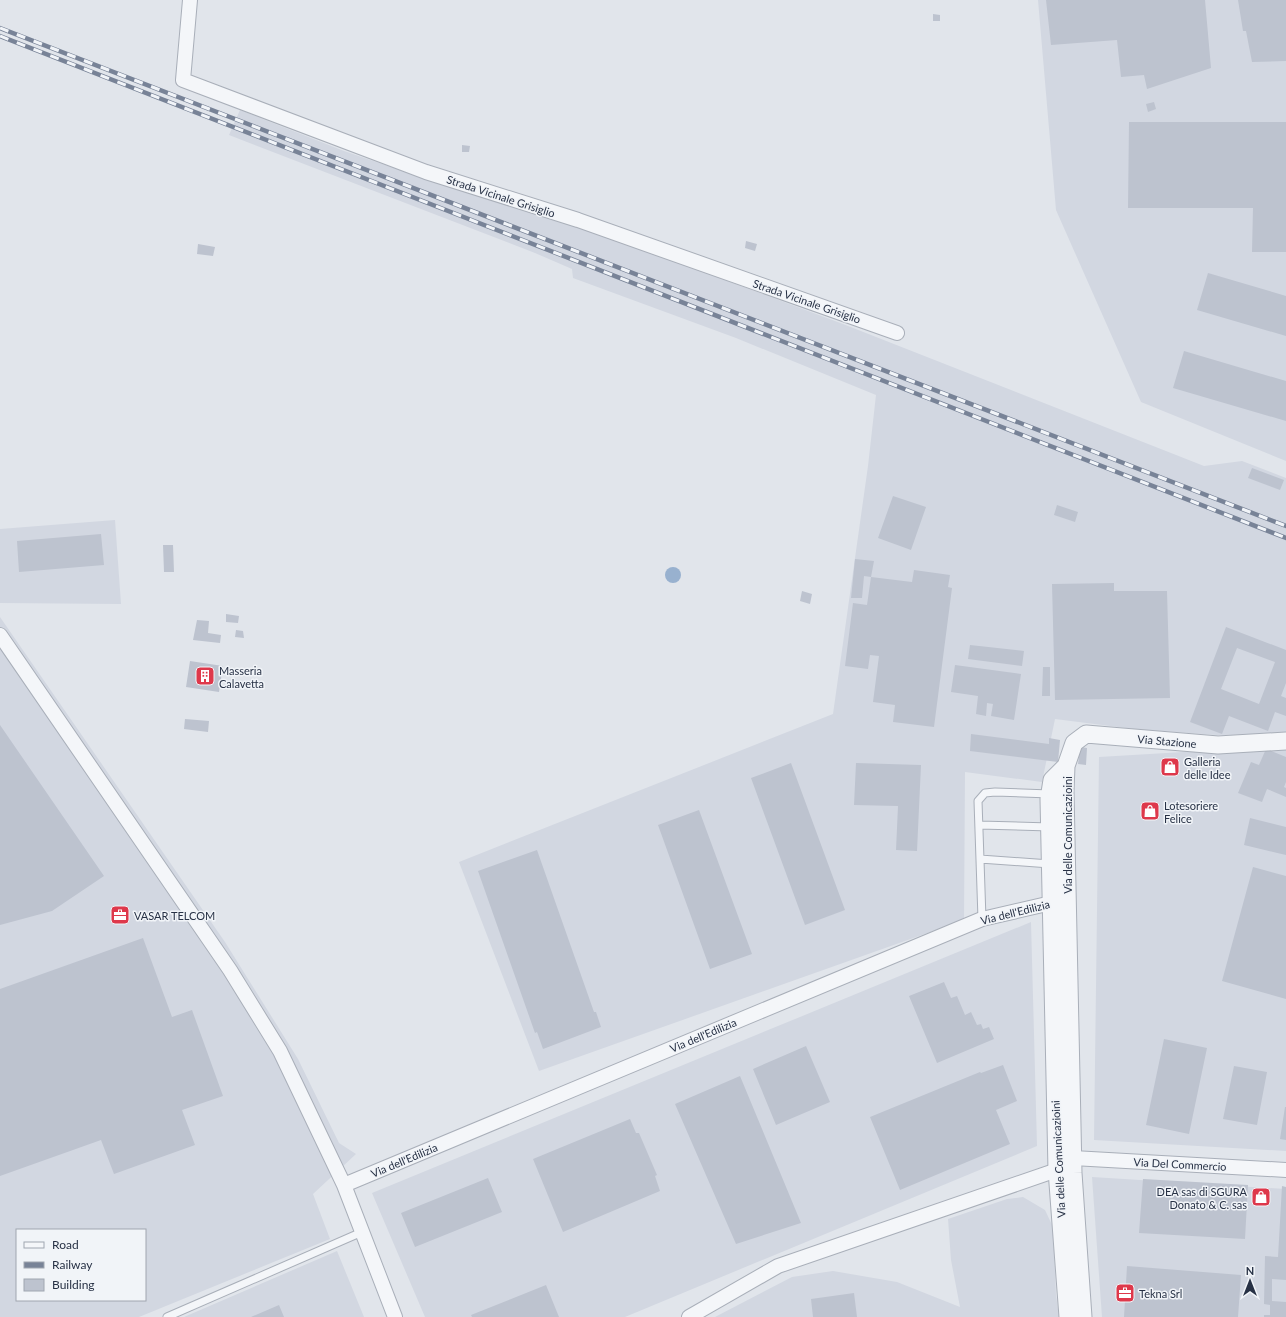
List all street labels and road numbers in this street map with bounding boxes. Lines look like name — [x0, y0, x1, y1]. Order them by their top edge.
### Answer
street label: Strada Vicinale Grisiglio — [445, 172, 557, 220]
street label: Strada Vicinale Grisiglio — [751, 276, 863, 326]
street label: Via Stazione — [1137, 732, 1197, 750]
street label: Via delle Comunicazioini — [1061, 776, 1074, 894]
street label: Via dell'Edilizia — [979, 897, 1051, 927]
street label: Via dell'Edilizia — [668, 1015, 738, 1055]
street label: Via delle Comunicazioini — [1048, 1100, 1068, 1218]
street label: Via dell'Edilizia — [369, 1140, 439, 1180]
street label: Via Del Commercio — [1133, 1155, 1227, 1173]

